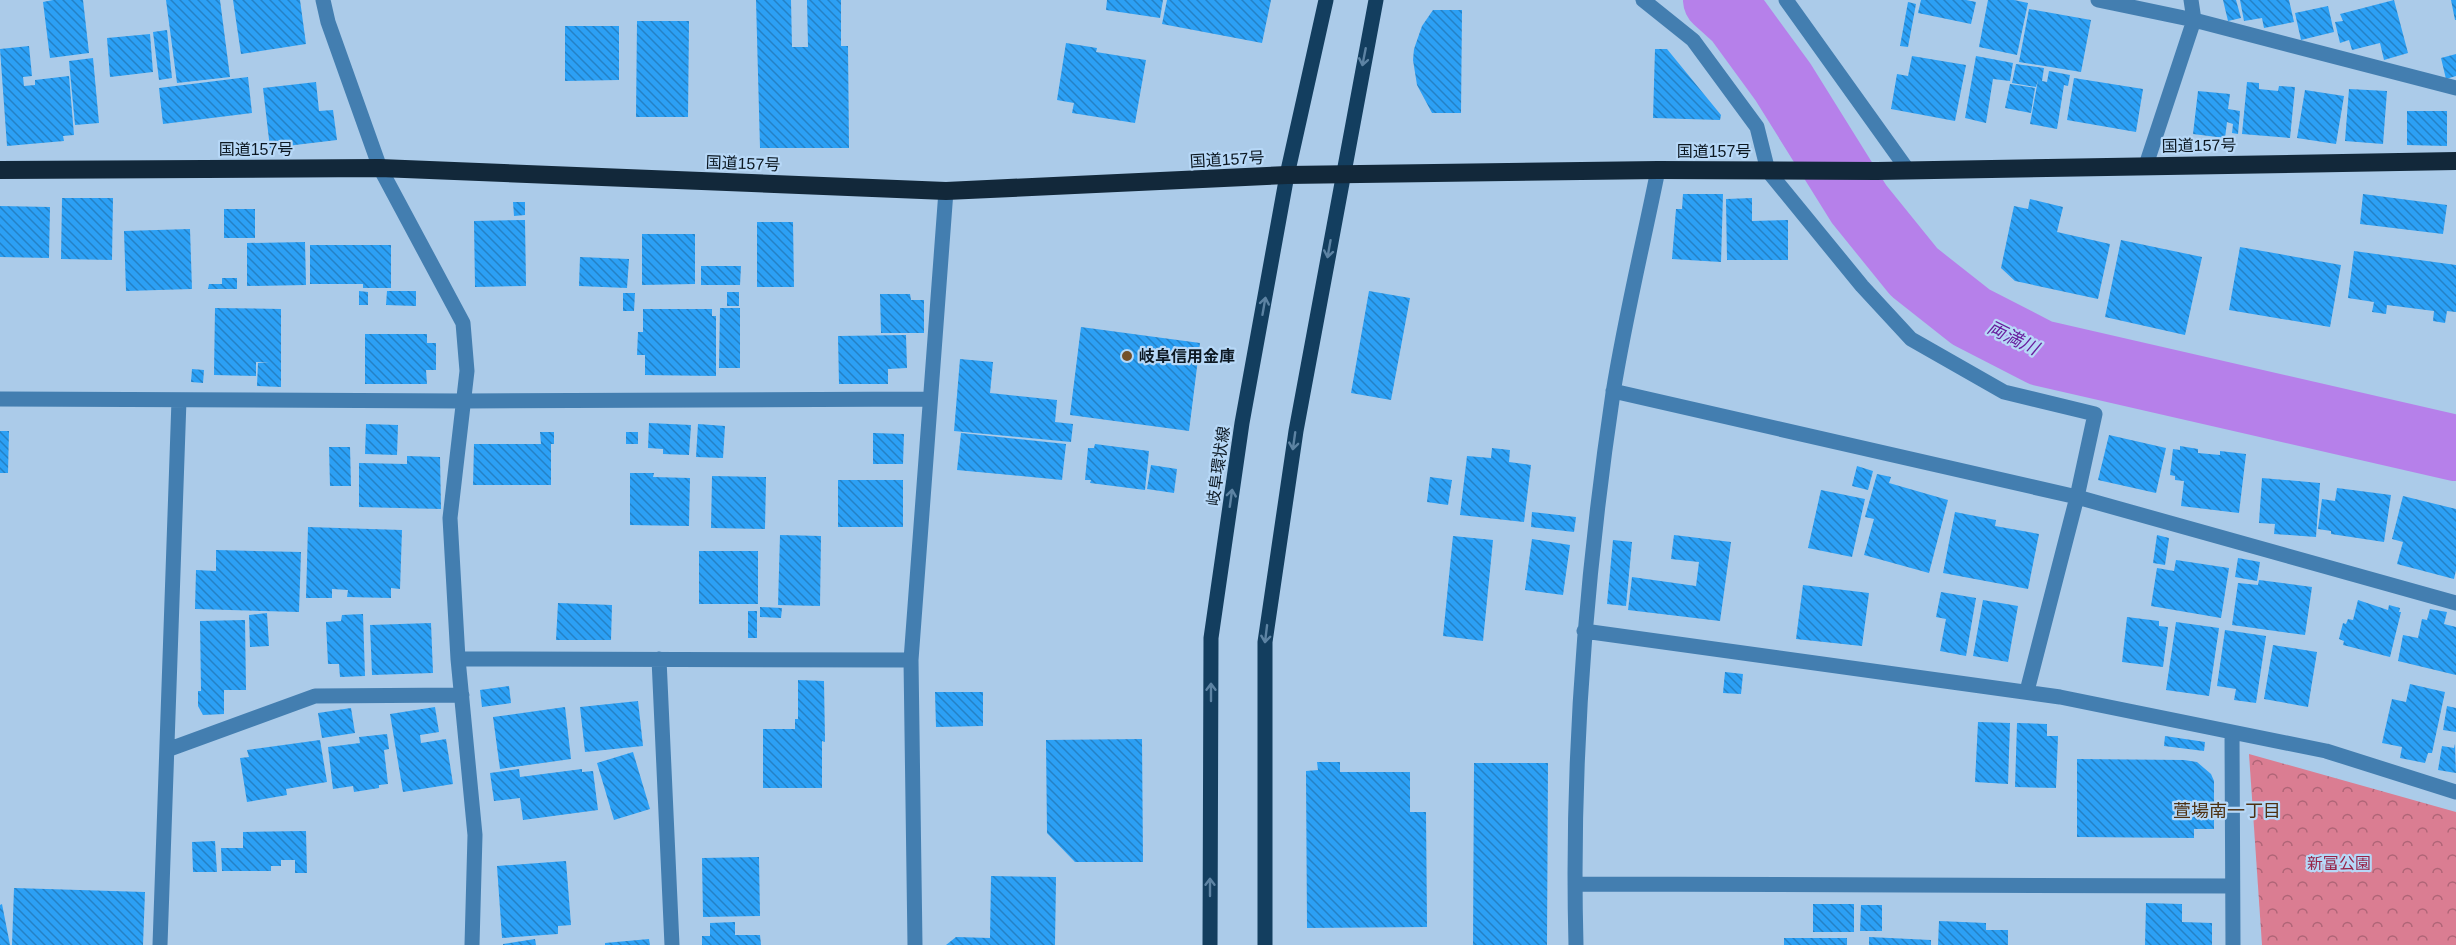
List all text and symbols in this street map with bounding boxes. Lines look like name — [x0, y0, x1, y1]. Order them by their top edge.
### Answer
one-way arrow — [1358, 47, 1369, 67]
street label: 国道157号 — [2162, 136, 2237, 155]
street label: 国道157号 — [219, 141, 293, 158]
street label: 国道157号 — [1677, 143, 1751, 160]
street label: 国道157号 — [1189, 149, 1265, 170]
street label: 国道157号 — [705, 154, 781, 173]
one-way arrow — [1323, 239, 1334, 258]
one-way arrow — [1259, 296, 1270, 316]
water label: 両満川 — [1984, 317, 2043, 360]
place label: 岐阜信用金庫 — [1139, 347, 1235, 365]
marker: 岐阜信用金庫 — [1120, 349, 1134, 363]
street label: 岐阜環状線 — [1205, 425, 1232, 507]
one-way arrow — [1289, 431, 1300, 450]
one-way arrow — [1226, 489, 1237, 508]
one-way arrow — [1261, 624, 1272, 643]
one-way arrow — [1205, 682, 1217, 702]
district label: 萱場南一丁目 — [2173, 801, 2281, 821]
park label: 新富公園 — [2307, 855, 2371, 872]
one-way arrow — [1204, 877, 1216, 897]

